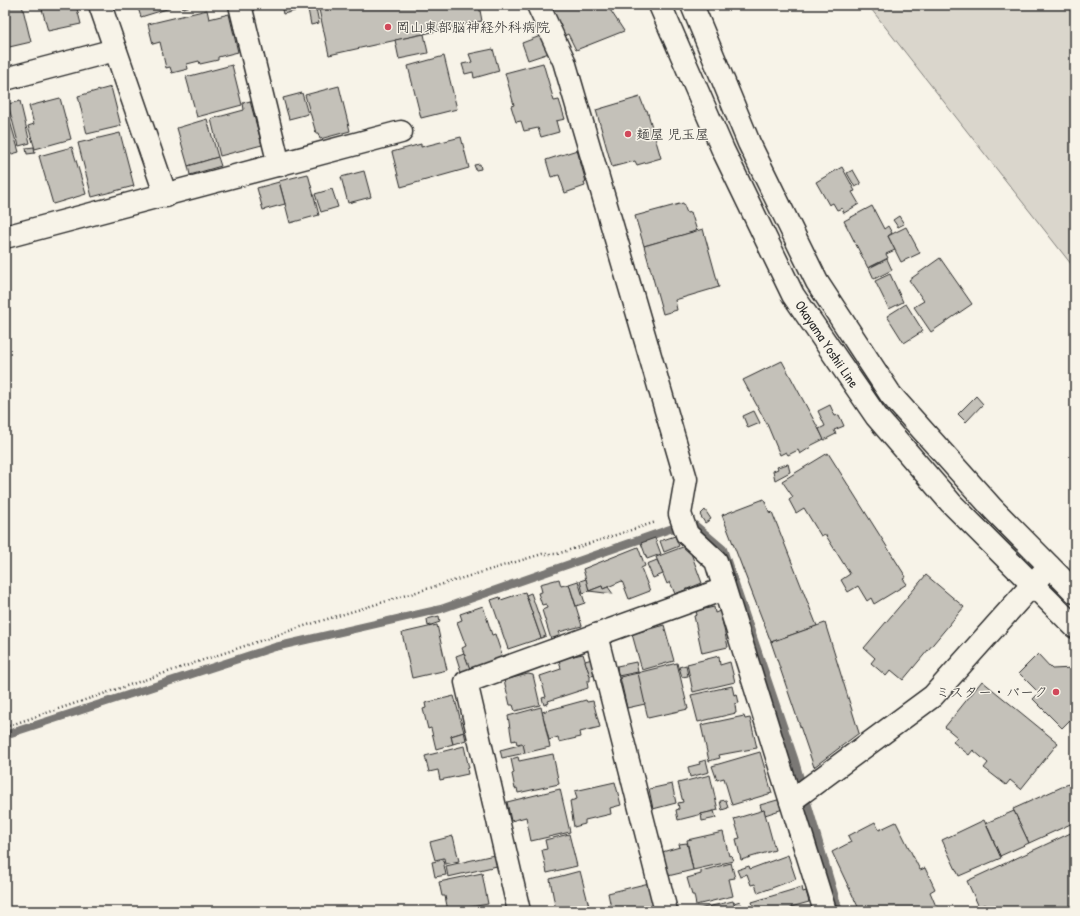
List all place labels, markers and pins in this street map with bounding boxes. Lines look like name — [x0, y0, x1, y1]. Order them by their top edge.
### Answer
place label: 岡山東部脳神経外科病院 — [396, 17, 550, 36]
marker: 岡山東部脳神経外科病院 — [383, 22, 393, 32]
place label: 麺屋 児玉屋 — [636, 124, 709, 143]
marker: 麺屋 児玉屋 — [623, 129, 633, 139]
place label: ミスター・バーク — [936, 682, 1048, 701]
marker: ミスター・バーク — [1051, 687, 1061, 697]

